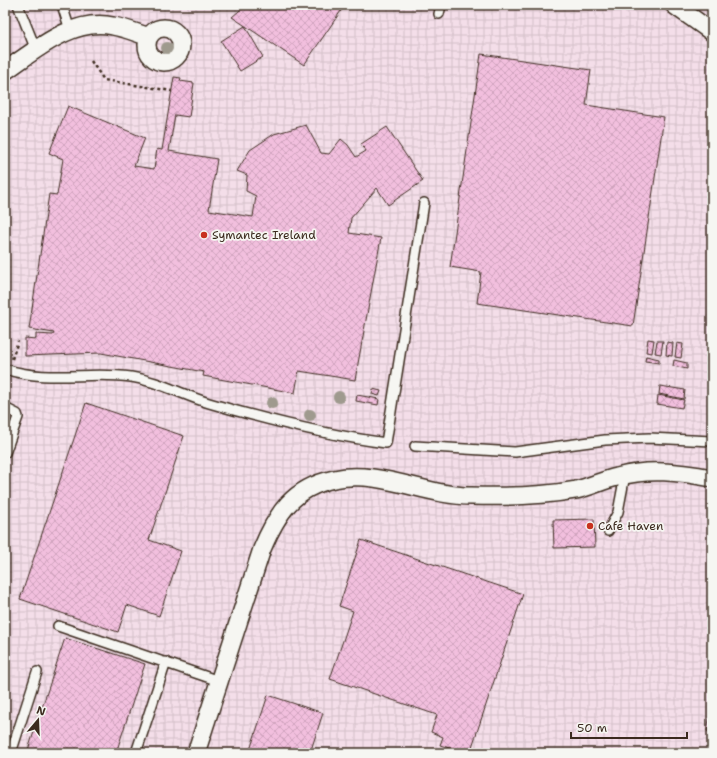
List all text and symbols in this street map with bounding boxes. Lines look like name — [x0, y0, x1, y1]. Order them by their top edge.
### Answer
place label: Symantec Ireland — [212, 227, 316, 243]
marker: Symantec Ireland — [199, 230, 209, 240]
place label: Cafe Haven — [598, 518, 663, 534]
marker: Cafe Haven — [585, 521, 595, 531]
north arrow — [18, 700, 58, 740]
text: N — [35, 703, 48, 720]
scale bar — [571, 714, 687, 740]
text: 50 m — [577, 720, 607, 736]

